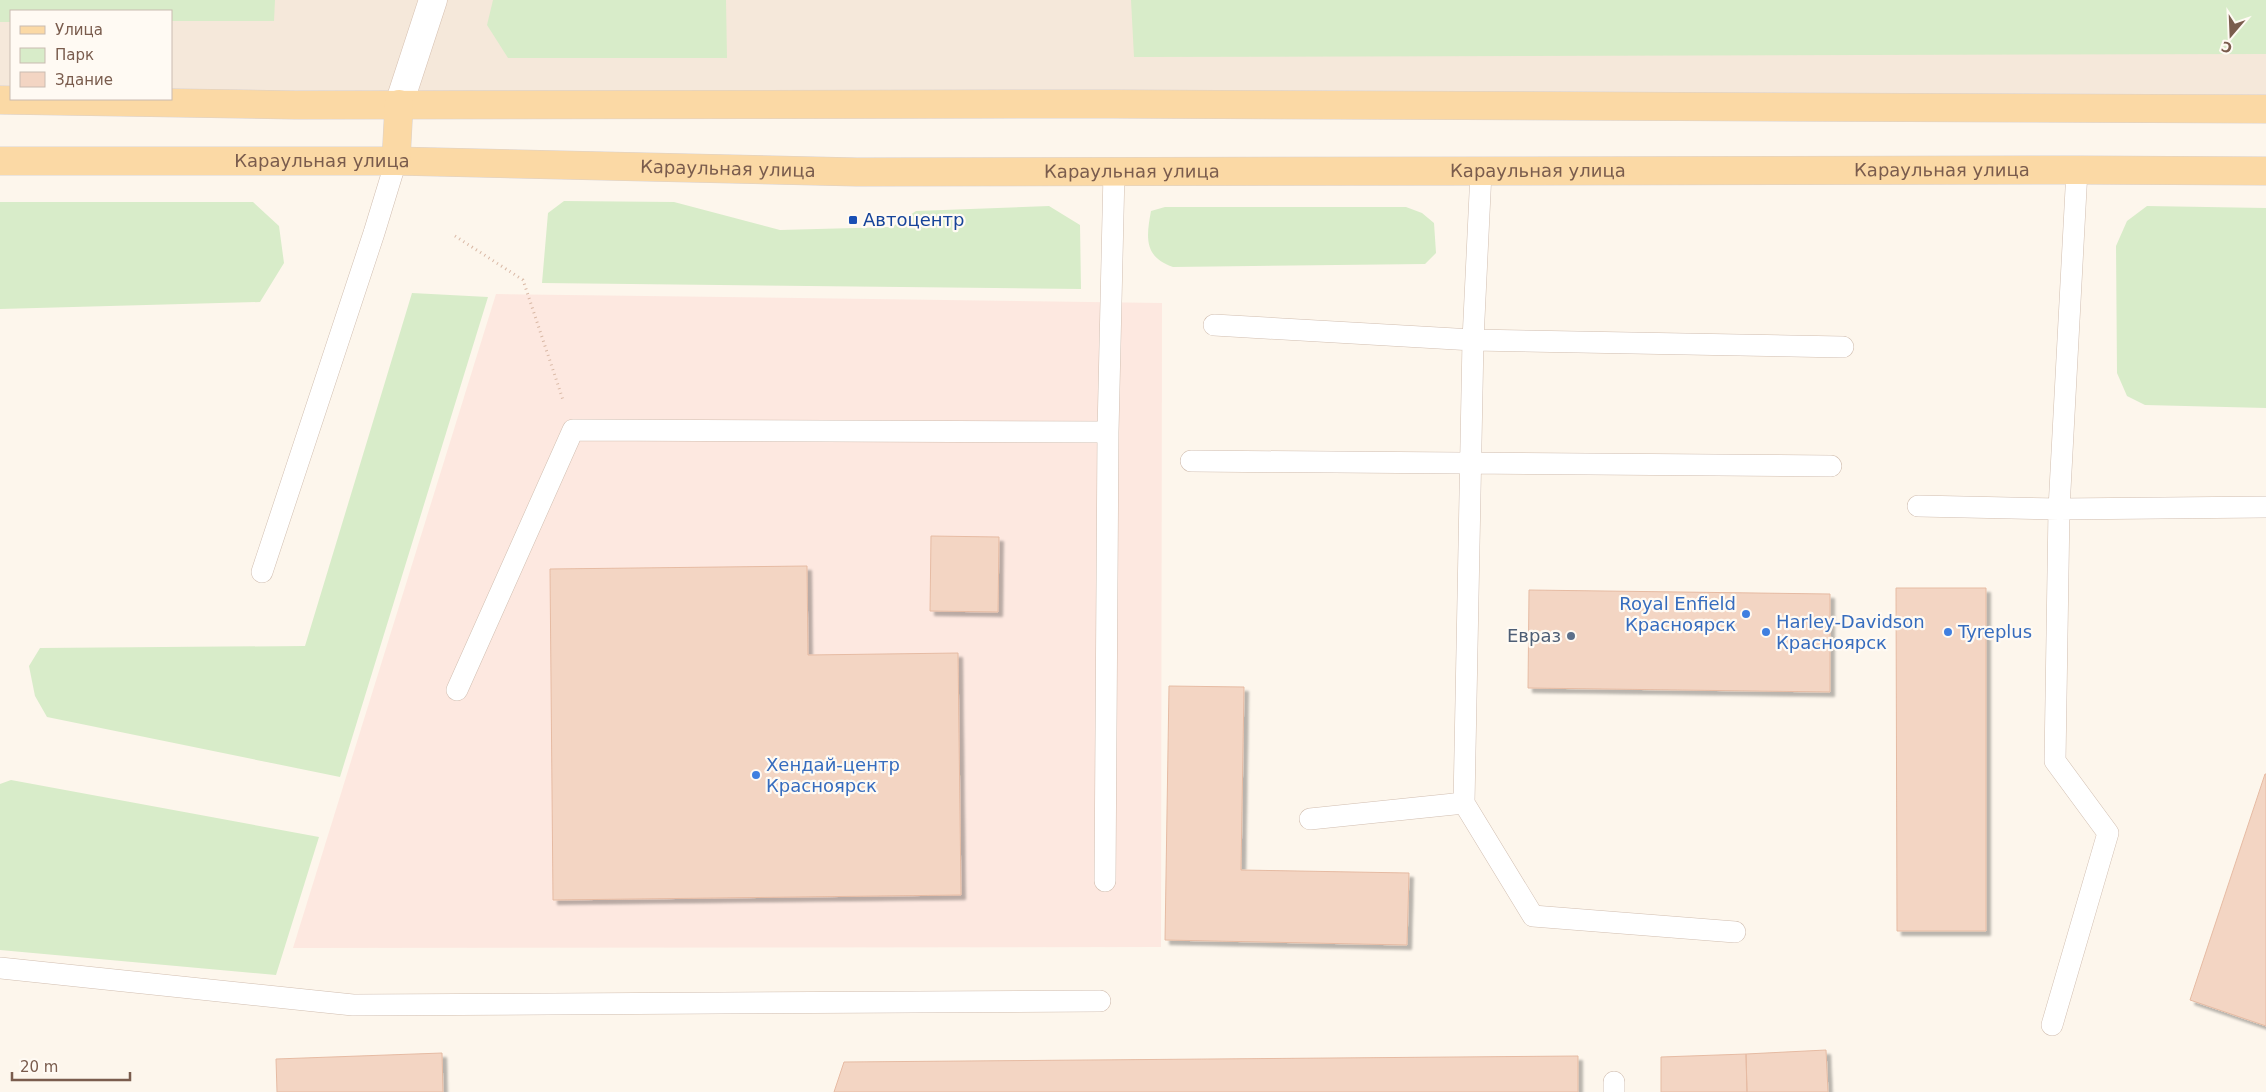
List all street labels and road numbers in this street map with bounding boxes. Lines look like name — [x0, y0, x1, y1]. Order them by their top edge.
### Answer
street label: Караульная улица — [234, 150, 410, 171]
street label: Караульная улица — [640, 156, 816, 181]
street label: Караульная улица — [1854, 159, 2030, 180]
street label: Караульная улица — [1044, 160, 1220, 182]
street label: Караульная улица — [1450, 160, 1626, 181]

